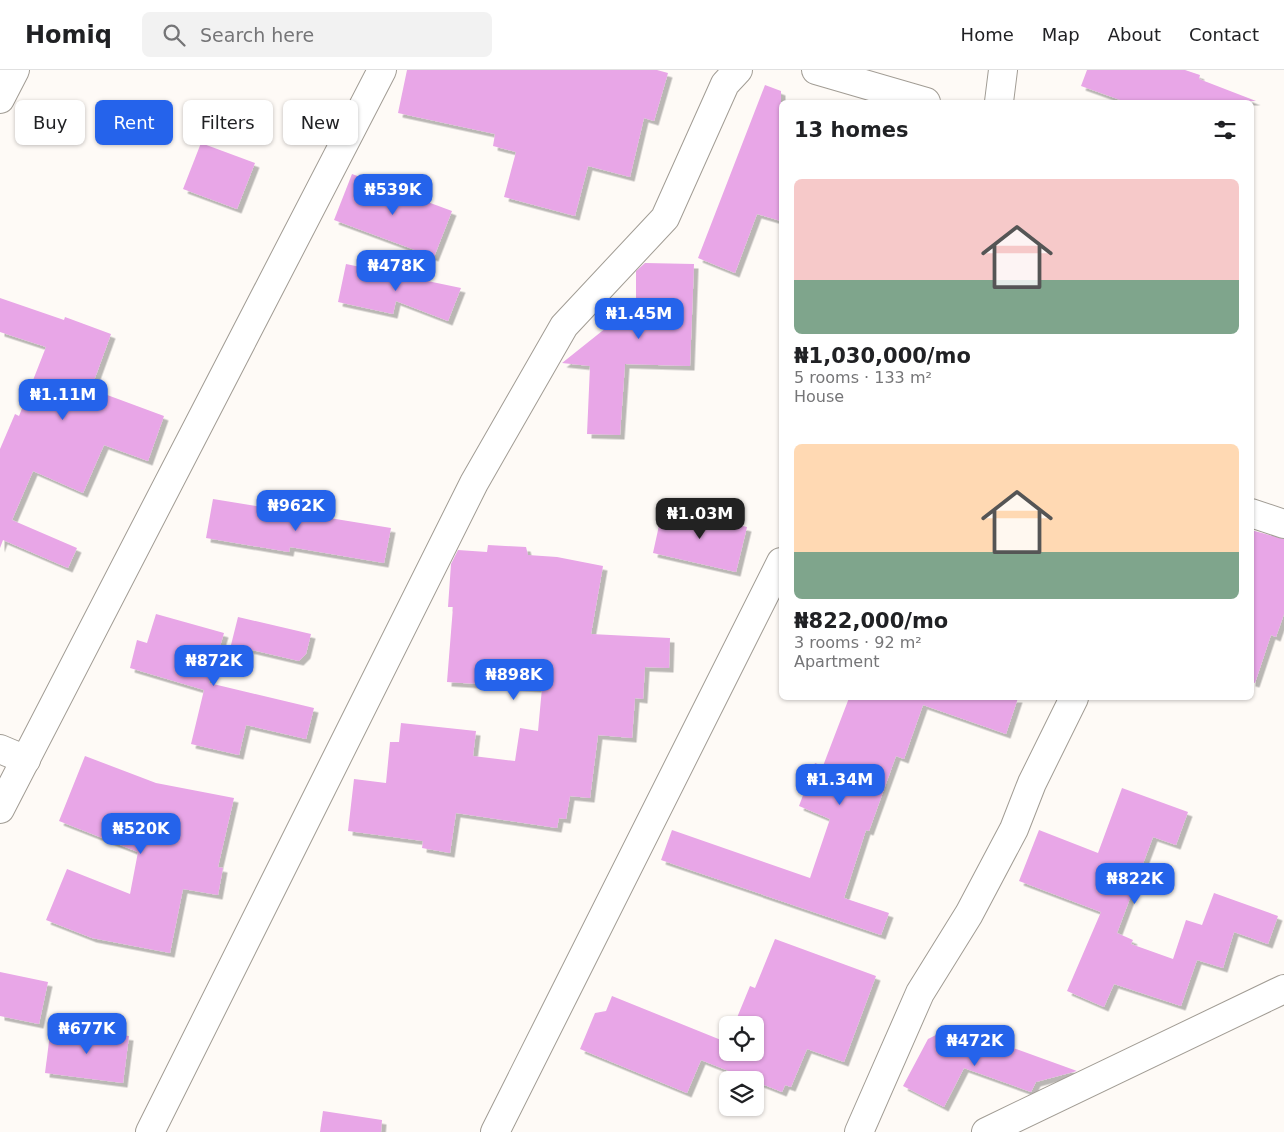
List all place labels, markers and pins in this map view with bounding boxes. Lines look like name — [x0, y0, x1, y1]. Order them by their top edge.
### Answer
pin: ₦539K — [358, 174, 428, 216]
pin: ₦478K — [361, 250, 431, 292]
pin: ₦1.45M — [598, 298, 680, 340]
pin: ₦1.11M — [22, 378, 104, 421]
pin: ₦962K — [261, 490, 331, 532]
pin: ₦1.03M — [659, 498, 741, 540]
pin: ₦872K — [179, 644, 249, 687]
pin: ₦898K — [479, 658, 549, 701]
pin: ₦1.34M — [799, 764, 881, 806]
pin: ₦520K — [106, 812, 176, 855]
pin: ₦822K — [1100, 862, 1170, 905]
pin: ₦677K — [52, 1012, 122, 1055]
pin: ₦472K — [940, 1024, 1010, 1067]

